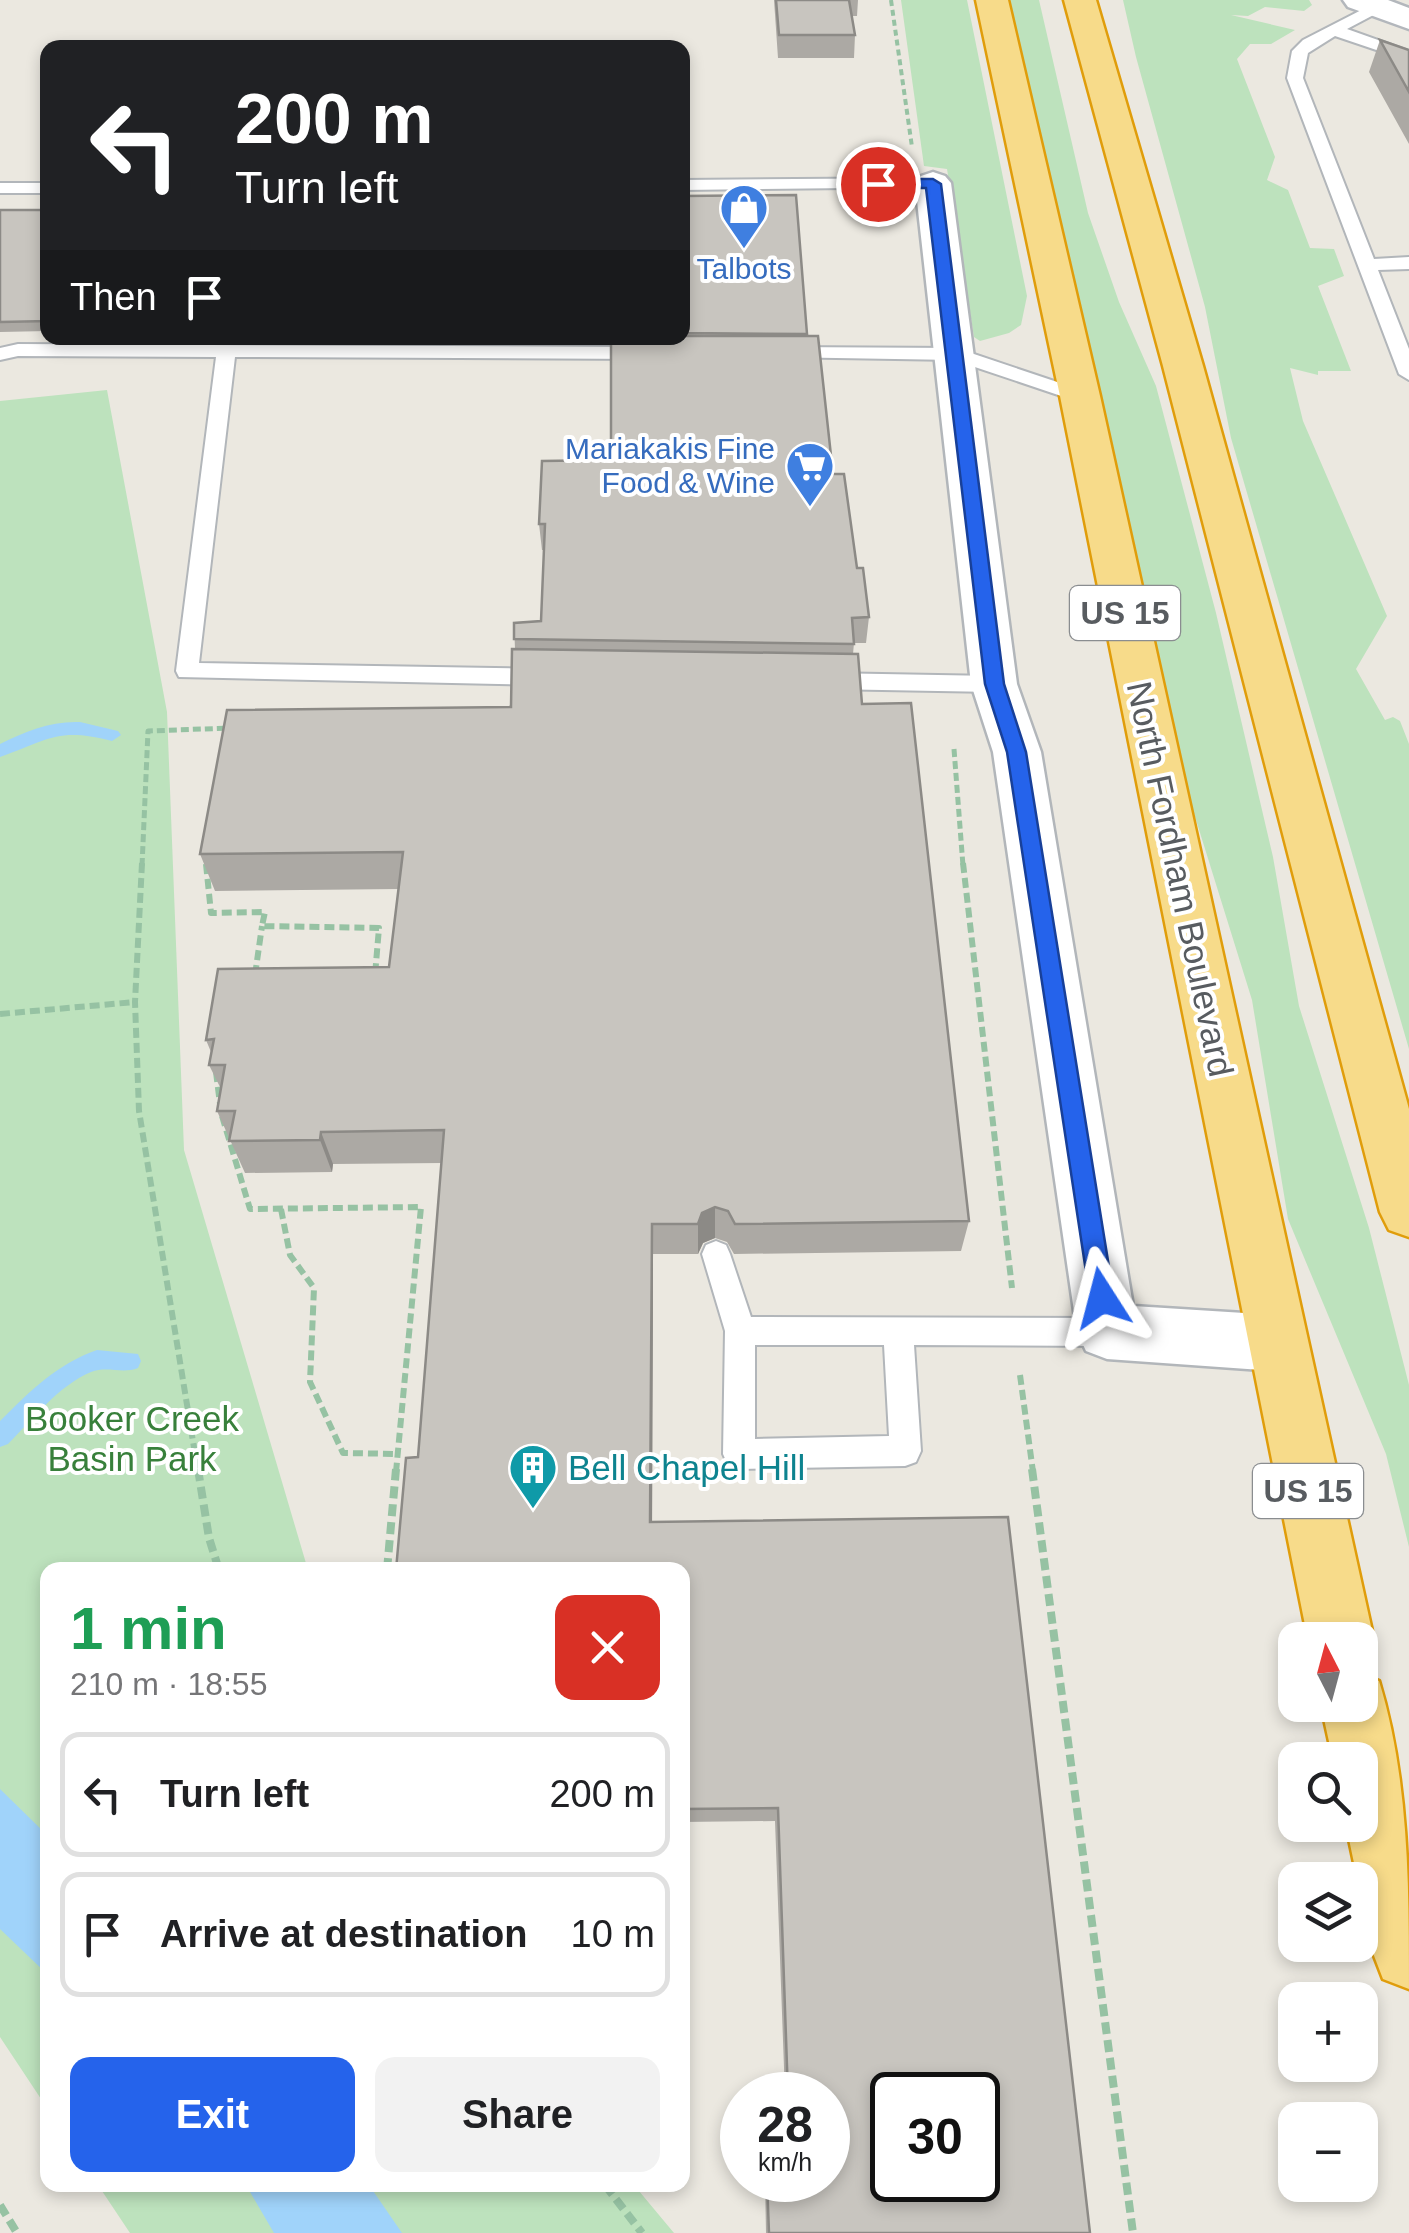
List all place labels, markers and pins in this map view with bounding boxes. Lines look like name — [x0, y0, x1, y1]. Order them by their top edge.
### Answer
pin — [836, 142, 921, 227]
shop icon: Talbots — [718, 182, 770, 250]
place label: Talbots — [696, 252, 792, 285]
place label: Mariakakis Fine Food & Wine — [565, 432, 775, 499]
supermarket icon: Mariakakis Fine Food & Wine — [784, 440, 836, 508]
building icon: Bell Chapel Hill — [507, 1442, 559, 1510]
place label: Bell Chapel Hill — [568, 1448, 805, 1487]

